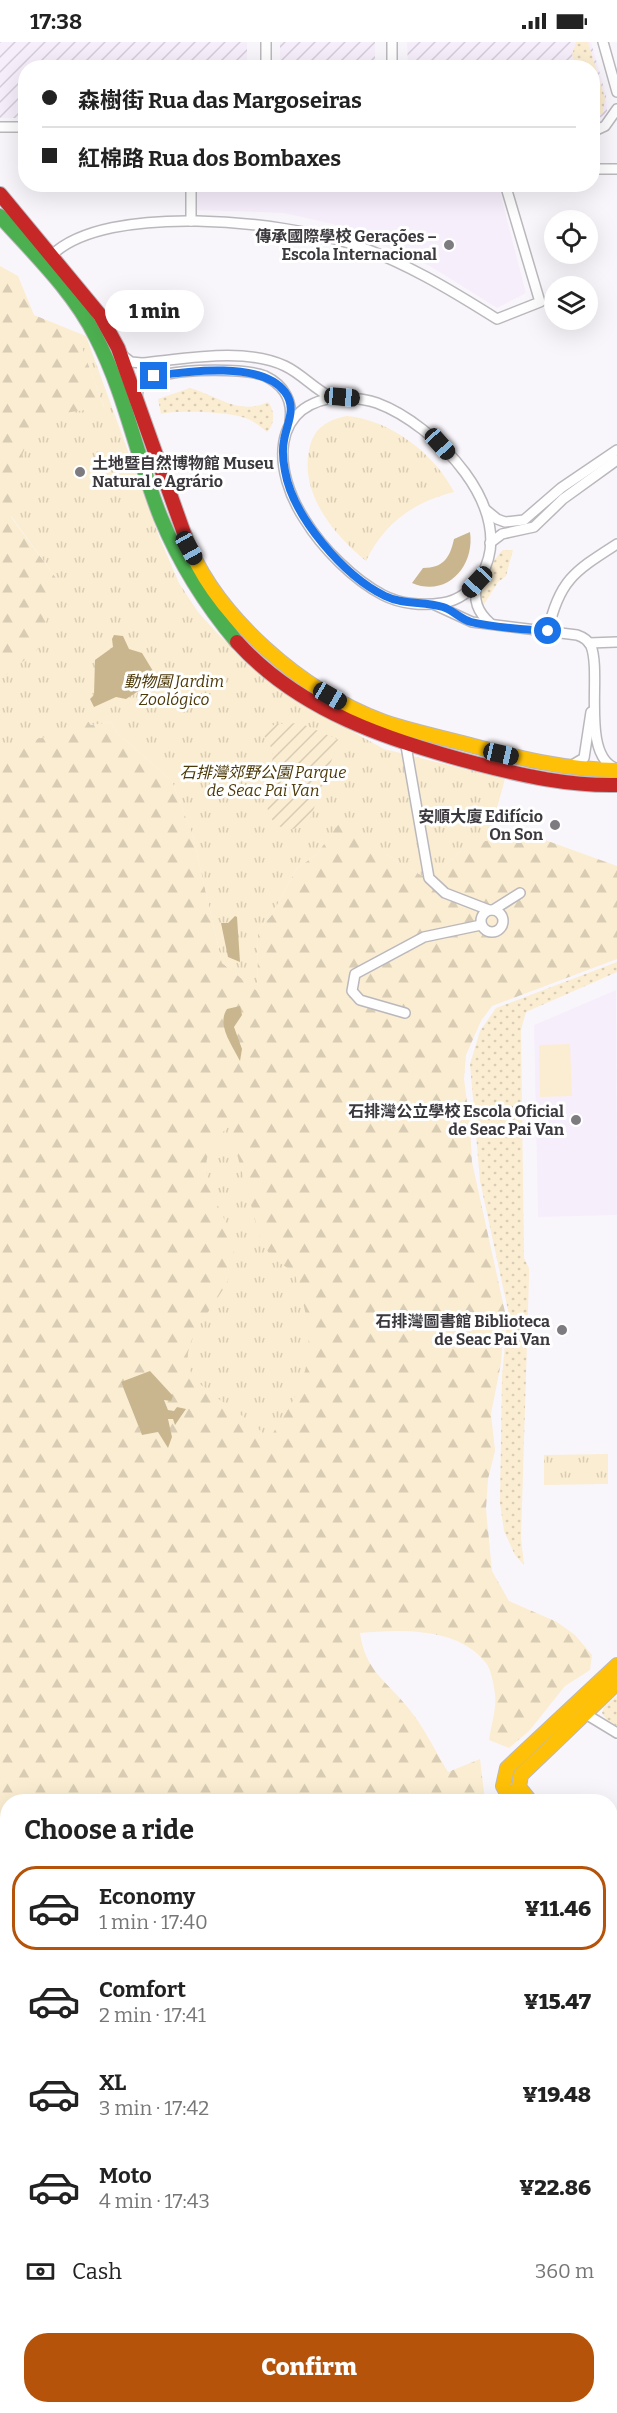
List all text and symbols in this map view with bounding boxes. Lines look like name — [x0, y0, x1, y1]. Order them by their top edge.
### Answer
text: 17:38 — [30, 8, 82, 35]
text: 森樹街 Rua das Margoseiras — [78, 87, 362, 114]
text: 紅棉路 Rua dos Bombaxes — [78, 145, 341, 172]
map controls — [544, 210, 598, 330]
button: locate — [544, 210, 598, 264]
place label: 傳承國際學校 Gerações – Escola Internacional — [255, 227, 437, 264]
marker: 傳承國際學校 Gerações – Escola Internacional — [442, 238, 456, 252]
button: layers — [544, 276, 598, 330]
callout: 1 min — [104, 289, 204, 331]
text: 1 min — [129, 299, 180, 323]
route end — [140, 362, 167, 389]
car — [323, 386, 361, 408]
car — [421, 425, 459, 463]
place label: 土地暨自然博物館 Museu Natural e Agrário — [92, 454, 274, 491]
marker: 土地暨自然博物館 Museu Natural e Agrário — [73, 465, 87, 479]
car — [172, 528, 206, 568]
car — [458, 563, 496, 601]
route start — [534, 617, 561, 644]
park label: 動物園 Jardim Zoológico — [124, 672, 224, 709]
car — [310, 679, 350, 713]
car — [481, 741, 521, 767]
park label: 石排灣郊野公園 Parque de Seac Pai Van — [180, 763, 346, 800]
place label: 安順大廈 Edifício On Son — [418, 807, 544, 844]
marker: 安順大廈 Edifício On Son — [548, 818, 562, 832]
place label: 石排灣公立學校 Escola Oficial de Seac Pai Van — [348, 1102, 565, 1139]
marker: 石排灣公立學校 Escola Oficial de Seac Pai Van — [569, 1113, 583, 1127]
place label: 石排灣圖書館 Biblioteca de Seac Pai Van — [375, 1312, 551, 1349]
marker: 石排灣圖書館 Biblioteca de Seac Pai Van — [555, 1323, 569, 1337]
text: Choose a ride — [24, 1814, 194, 1846]
icon: car — [27, 1881, 81, 1935]
text: Economy — [99, 1883, 195, 1910]
text: ¥11.46 — [525, 1895, 591, 1922]
text: 1 min · 17:40 — [99, 1910, 208, 1934]
icon: car — [27, 1974, 81, 2028]
text: Comfort — [99, 1976, 186, 2003]
text: ¥15.47 — [524, 1988, 591, 2015]
text: 2 min · 17:41 — [99, 2003, 206, 2027]
icon: car — [27, 2067, 81, 2121]
text: XL — [99, 2069, 126, 2096]
text: ¥19.48 — [522, 2081, 591, 2108]
text: 3 min · 17:42 — [99, 2096, 209, 2120]
icon: car — [27, 2160, 81, 2214]
text: Moto — [99, 2162, 152, 2189]
text: ¥22.86 — [519, 2174, 591, 2201]
text: 4 min · 17:43 — [99, 2189, 210, 2213]
icon: cash — [24, 2255, 57, 2288]
text: Cash — [72, 2258, 122, 2285]
text: 360 m — [535, 2259, 594, 2283]
button: Confirm — [24, 2333, 594, 2402]

